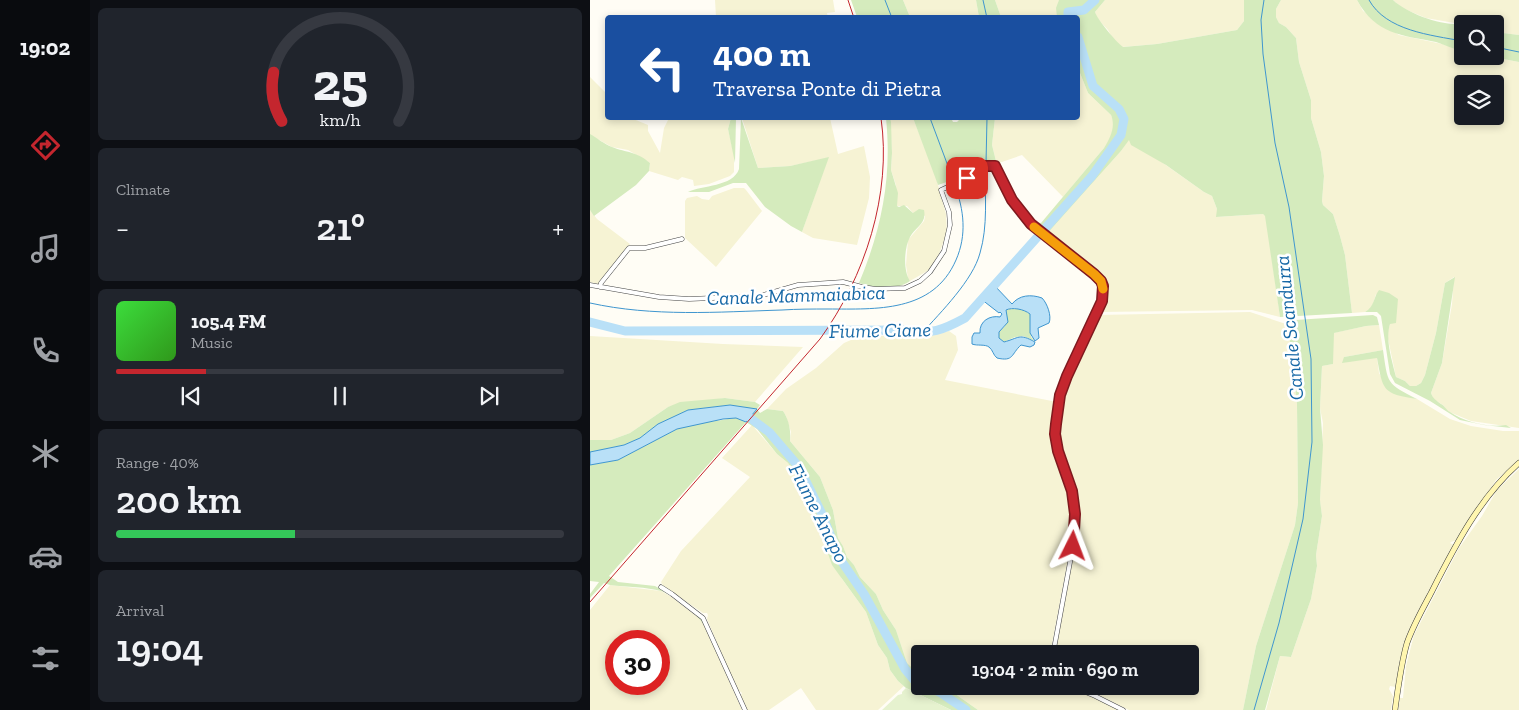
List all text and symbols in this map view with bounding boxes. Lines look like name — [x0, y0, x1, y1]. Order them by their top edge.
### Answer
map controls — [1454, 15, 1504, 125]
button: search — [1454, 15, 1504, 65]
text: 400 m — [713, 33, 810, 75]
text: 19:02 — [20, 34, 70, 61]
icon: left — [630, 35, 695, 100]
text: 25 — [312, 51, 368, 113]
text: Traversa Ponte di Pietra — [713, 75, 941, 102]
button: layers — [1454, 75, 1504, 125]
text: km/h — [320, 109, 360, 131]
icon: directions — [28, 128, 63, 163]
pin — [946, 157, 988, 199]
icon: arrive — [953, 164, 981, 192]
text: Climate — [116, 180, 170, 199]
text: 21° — [316, 204, 365, 250]
text: − — [116, 212, 129, 245]
text: + — [552, 212, 564, 245]
icon: music — [28, 231, 63, 266]
water label: Canale Scandurra — [1269, 254, 1309, 402]
water label: Canale Mammaiabica — [706, 280, 886, 310]
text: 105.4 FM — [191, 310, 266, 333]
water label: Fiume Ciane — [829, 317, 931, 343]
icon: phone — [28, 333, 63, 368]
text: Music — [191, 333, 233, 352]
icon: previous — [177, 382, 205, 410]
icon: pause — [326, 382, 354, 410]
icon: next — [475, 382, 503, 410]
icon: climate — [28, 436, 63, 471]
text: Range · 40% — [116, 453, 199, 472]
water label: Fiume Anapo — [784, 460, 854, 566]
text: 200 km — [116, 477, 241, 523]
position arrow — [1046, 519, 1098, 571]
icon: car — [28, 539, 63, 574]
text: Arrival — [116, 601, 164, 620]
text: 19:04 — [116, 625, 204, 671]
speed limit sign: 30 — [605, 630, 670, 695]
icon: filters — [28, 641, 63, 676]
text: 19:04 · 2 min · 690 m — [972, 658, 1138, 681]

